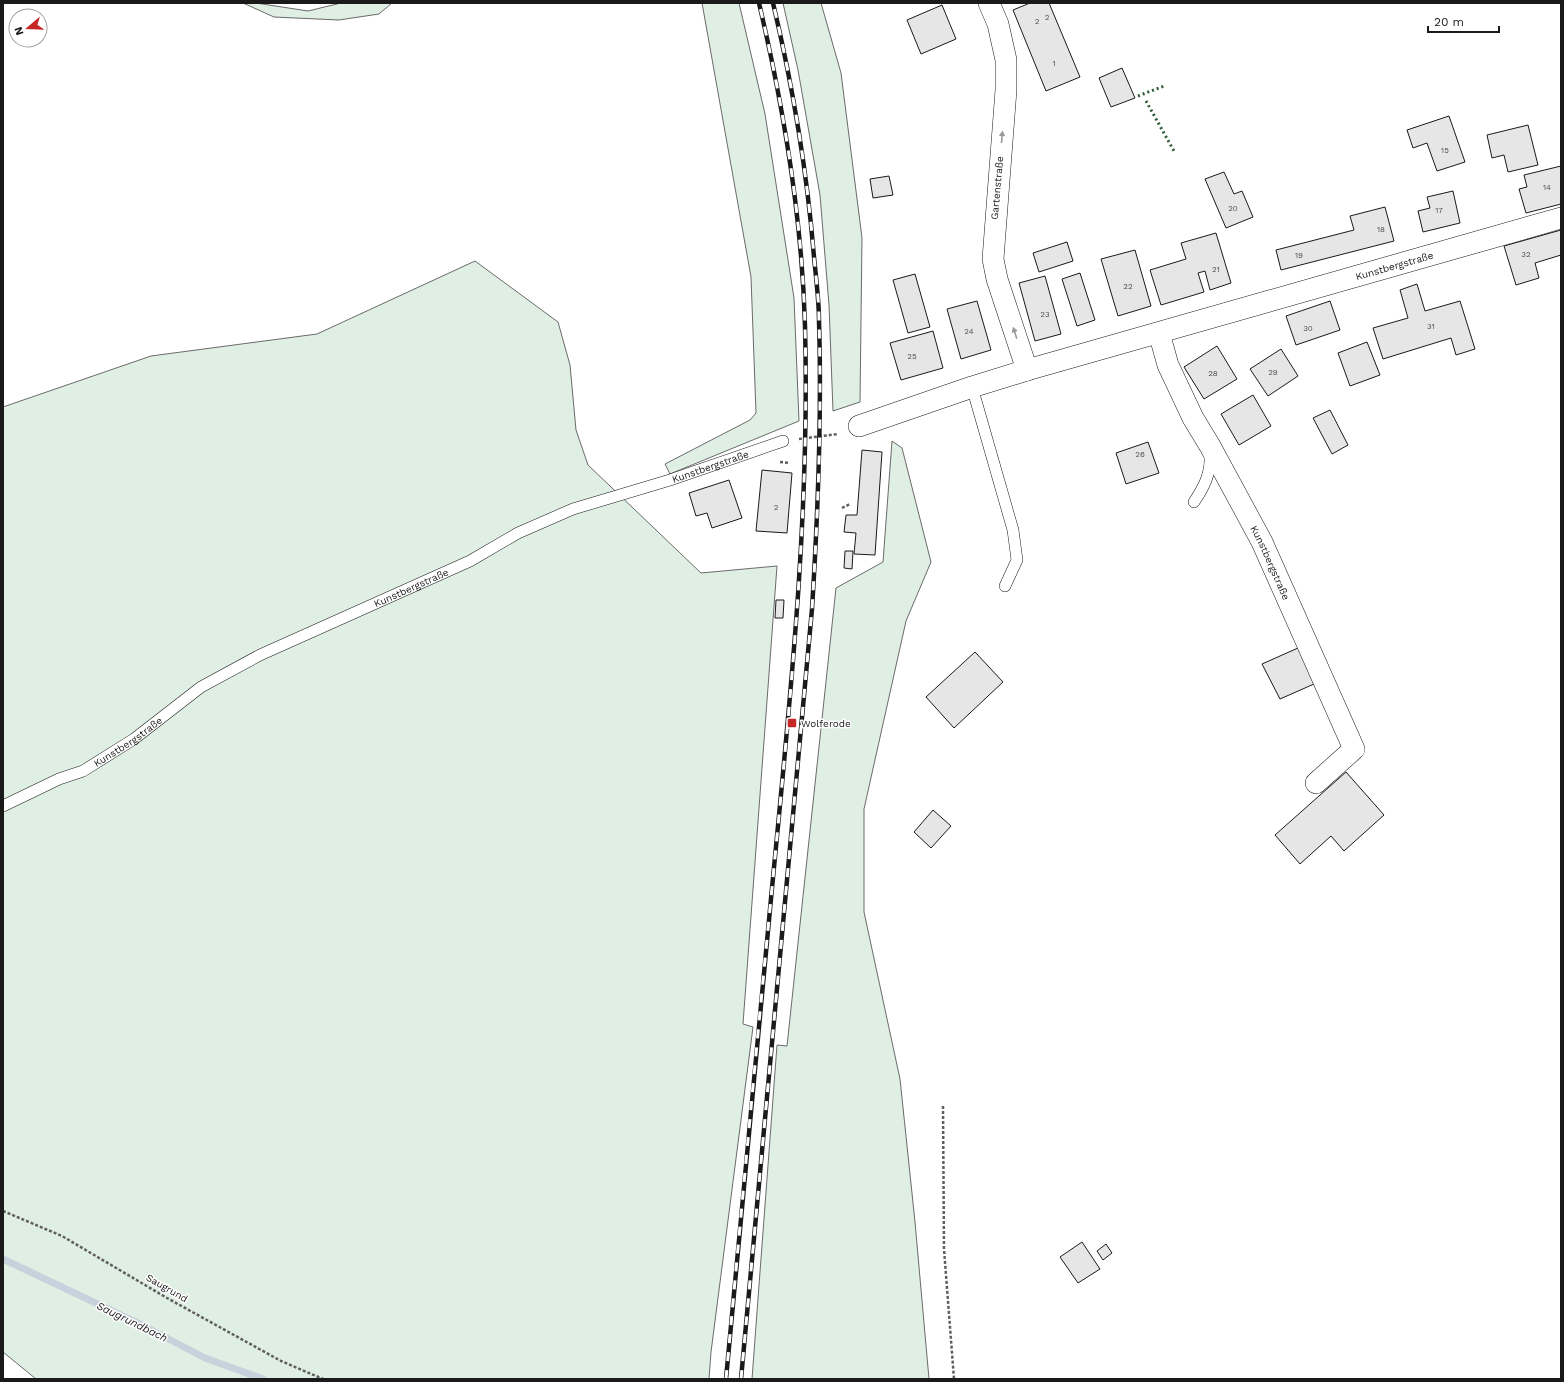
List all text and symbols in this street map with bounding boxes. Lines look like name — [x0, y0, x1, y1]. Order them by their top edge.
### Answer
north arrow — [8, 8, 48, 48]
scale bar — [1428, 8, 1499, 34]
house number: 2 — [1045, 13, 1050, 22]
text: 20 m — [1434, 15, 1464, 29]
house number: 2 — [1035, 17, 1040, 26]
text: N — [12, 25, 26, 37]
house number: 1 — [1052, 59, 1056, 68]
one-way arrow — [998, 131, 1005, 143]
house number: 15 — [1441, 146, 1449, 155]
street label: Gartenstraße — [989, 156, 1005, 220]
house number: 14 — [1543, 183, 1551, 192]
house number: 20 — [1228, 204, 1238, 213]
house number: 17 — [1435, 206, 1443, 215]
house number: 18 — [1377, 225, 1385, 234]
street label: Kunstbergstraße — [1354, 249, 1435, 282]
house number: 32 — [1521, 250, 1531, 259]
house number: 19 — [1295, 251, 1303, 260]
house number: 21 — [1212, 265, 1220, 274]
house number: 22 — [1123, 282, 1133, 291]
house number: 23 — [1040, 310, 1050, 319]
house number: 31 — [1427, 322, 1435, 331]
house number: 30 — [1303, 324, 1313, 333]
house number: 24 — [964, 327, 974, 336]
one-way arrow — [1012, 327, 1018, 339]
house number: 25 — [907, 352, 917, 361]
house number: 29 — [1268, 368, 1278, 377]
house number: 28 — [1208, 369, 1218, 378]
street label: Kunstbergstraße — [670, 448, 750, 484]
house number: 26 — [1135, 450, 1145, 459]
house number: 2 — [774, 503, 779, 512]
street label: Kunstbergstraße — [1249, 524, 1292, 602]
street label: Kunstbergstraße — [372, 566, 450, 609]
street label: Kunstbergstraße — [91, 714, 164, 769]
marker: Wolferode — [786, 717, 798, 729]
place label: Wolferode — [801, 718, 851, 729]
street label: Saugrund — [144, 1272, 190, 1304]
water label: Saugrundbach — [94, 1299, 170, 1345]

